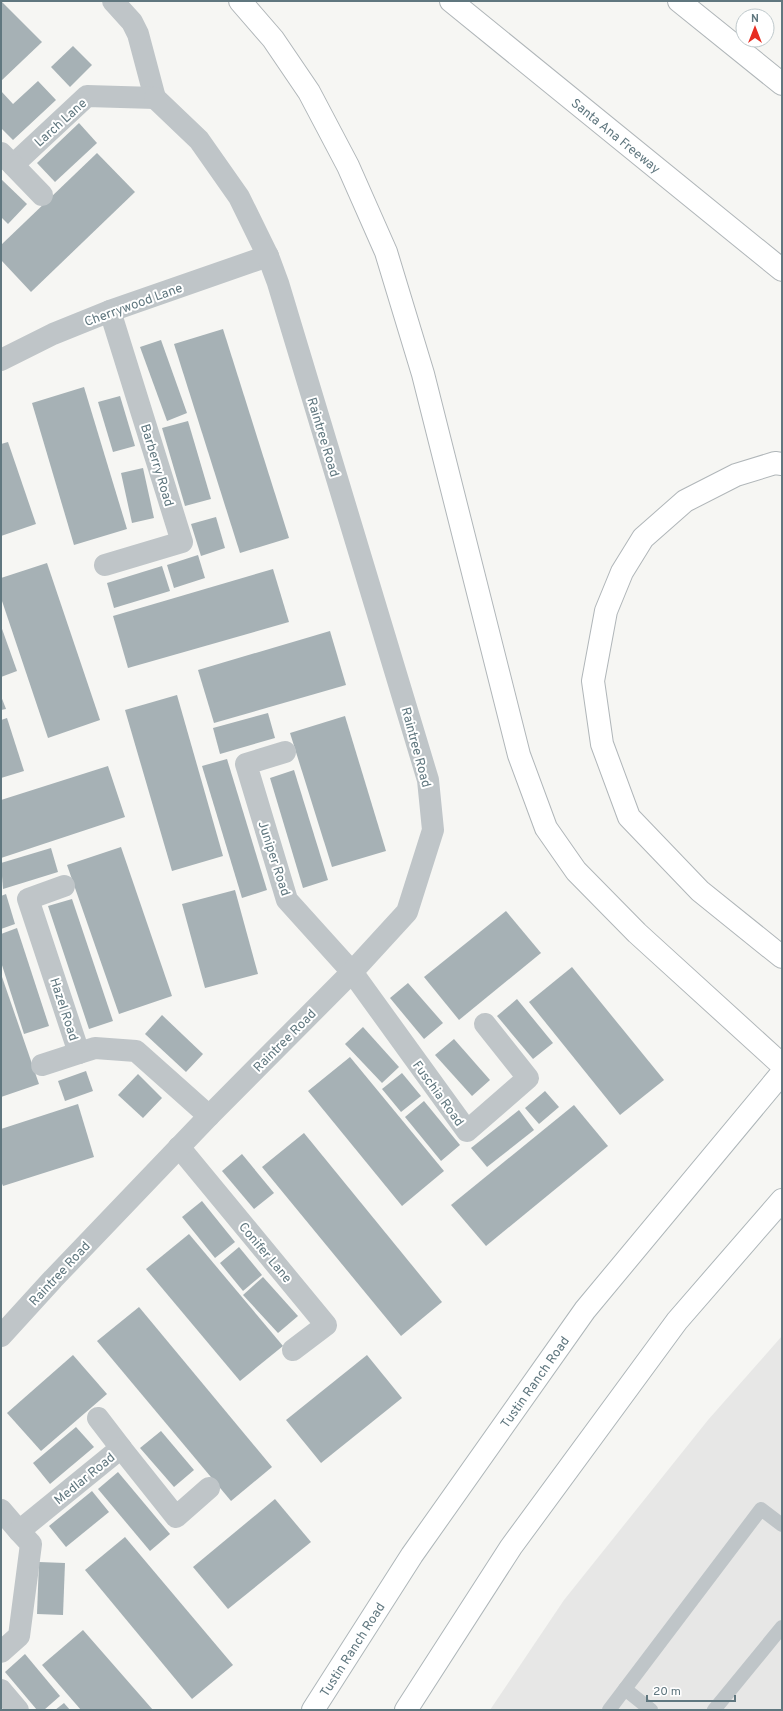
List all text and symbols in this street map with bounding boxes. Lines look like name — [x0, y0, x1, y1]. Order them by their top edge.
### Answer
north arrow — [735, 8, 775, 48]
text: N — [751, 12, 759, 26]
street label: Larch Lane — [32, 96, 91, 151]
street label: Santa Ana Freeway — [567, 96, 663, 178]
street label: Cherrywood Lane — [82, 281, 185, 331]
street label: Raintree Road — [302, 396, 342, 479]
street label: Barberry Road — [136, 422, 176, 509]
street label: Raintree Road — [397, 706, 433, 789]
street label: Juniper Road — [253, 819, 293, 898]
street label: Hazel Road — [45, 976, 81, 1043]
street label: Raintree Road — [251, 1007, 320, 1076]
street label: Fuschia Road — [408, 1058, 467, 1130]
street label: Conifer Lane — [234, 1220, 294, 1287]
street label: Raintree Road — [27, 1239, 94, 1310]
street label: Tustin Ranch Road — [498, 1334, 574, 1432]
street label: Medlar Road — [52, 1450, 119, 1509]
street label: Tustin Ranch Road — [317, 1600, 389, 1701]
scale bar — [647, 1677, 735, 1703]
text: 20 m — [653, 1684, 681, 1700]

